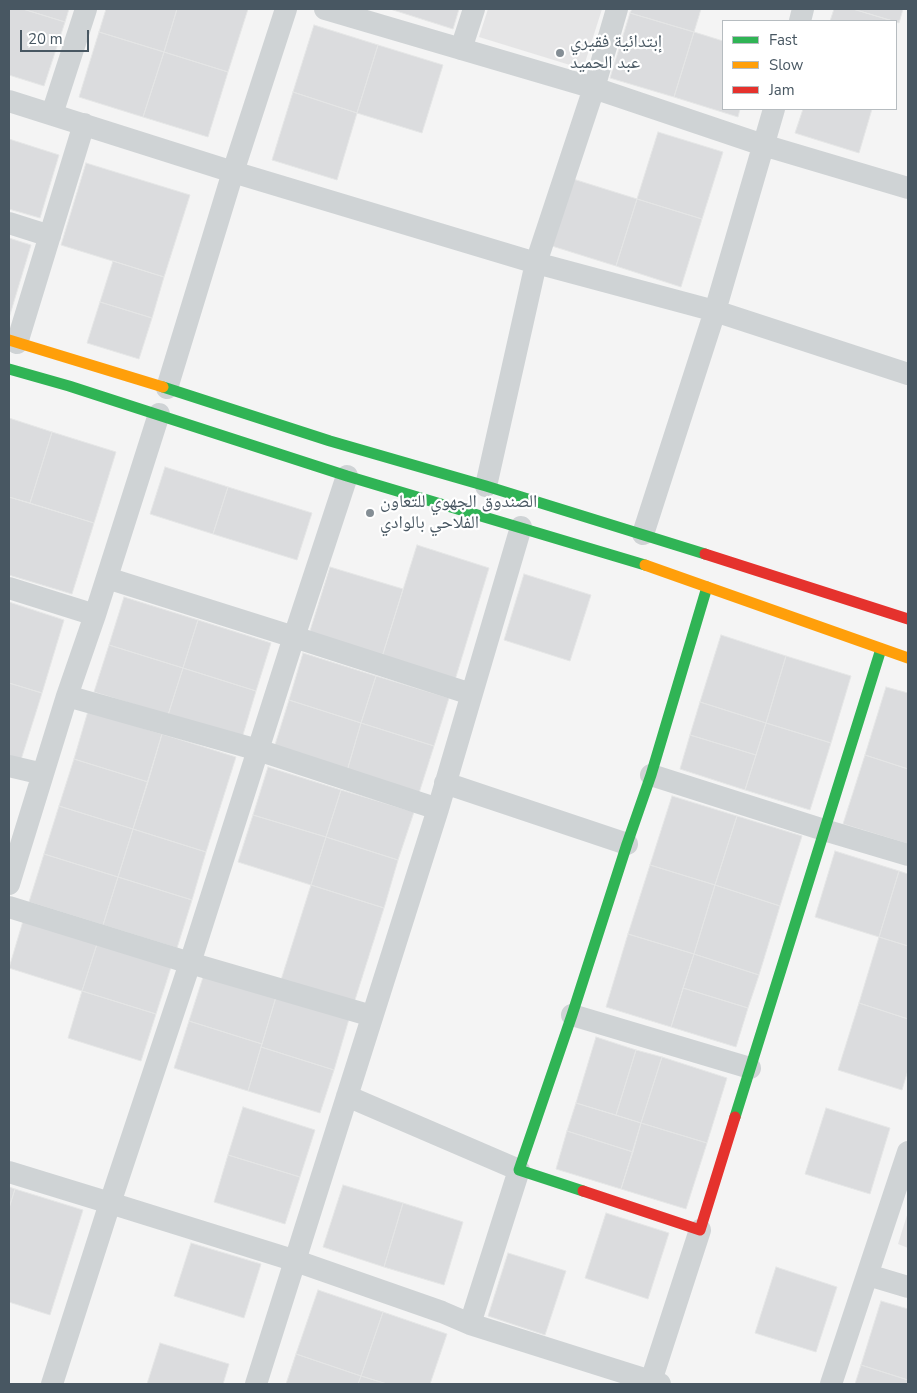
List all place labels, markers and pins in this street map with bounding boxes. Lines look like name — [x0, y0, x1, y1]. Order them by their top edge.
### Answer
place label: إبتدائية فقيري عبد الحميد — [570, 32, 662, 74]
marker: إبتدائية فقيري عبد الحميد — [554, 47, 566, 59]
place label: الصندوق الجهوي للتعاون الفلاحي بالوادي — [380, 492, 537, 534]
marker: الصندوق الجهوي للتعاون الفلاحي بالوادي — [364, 507, 376, 519]

